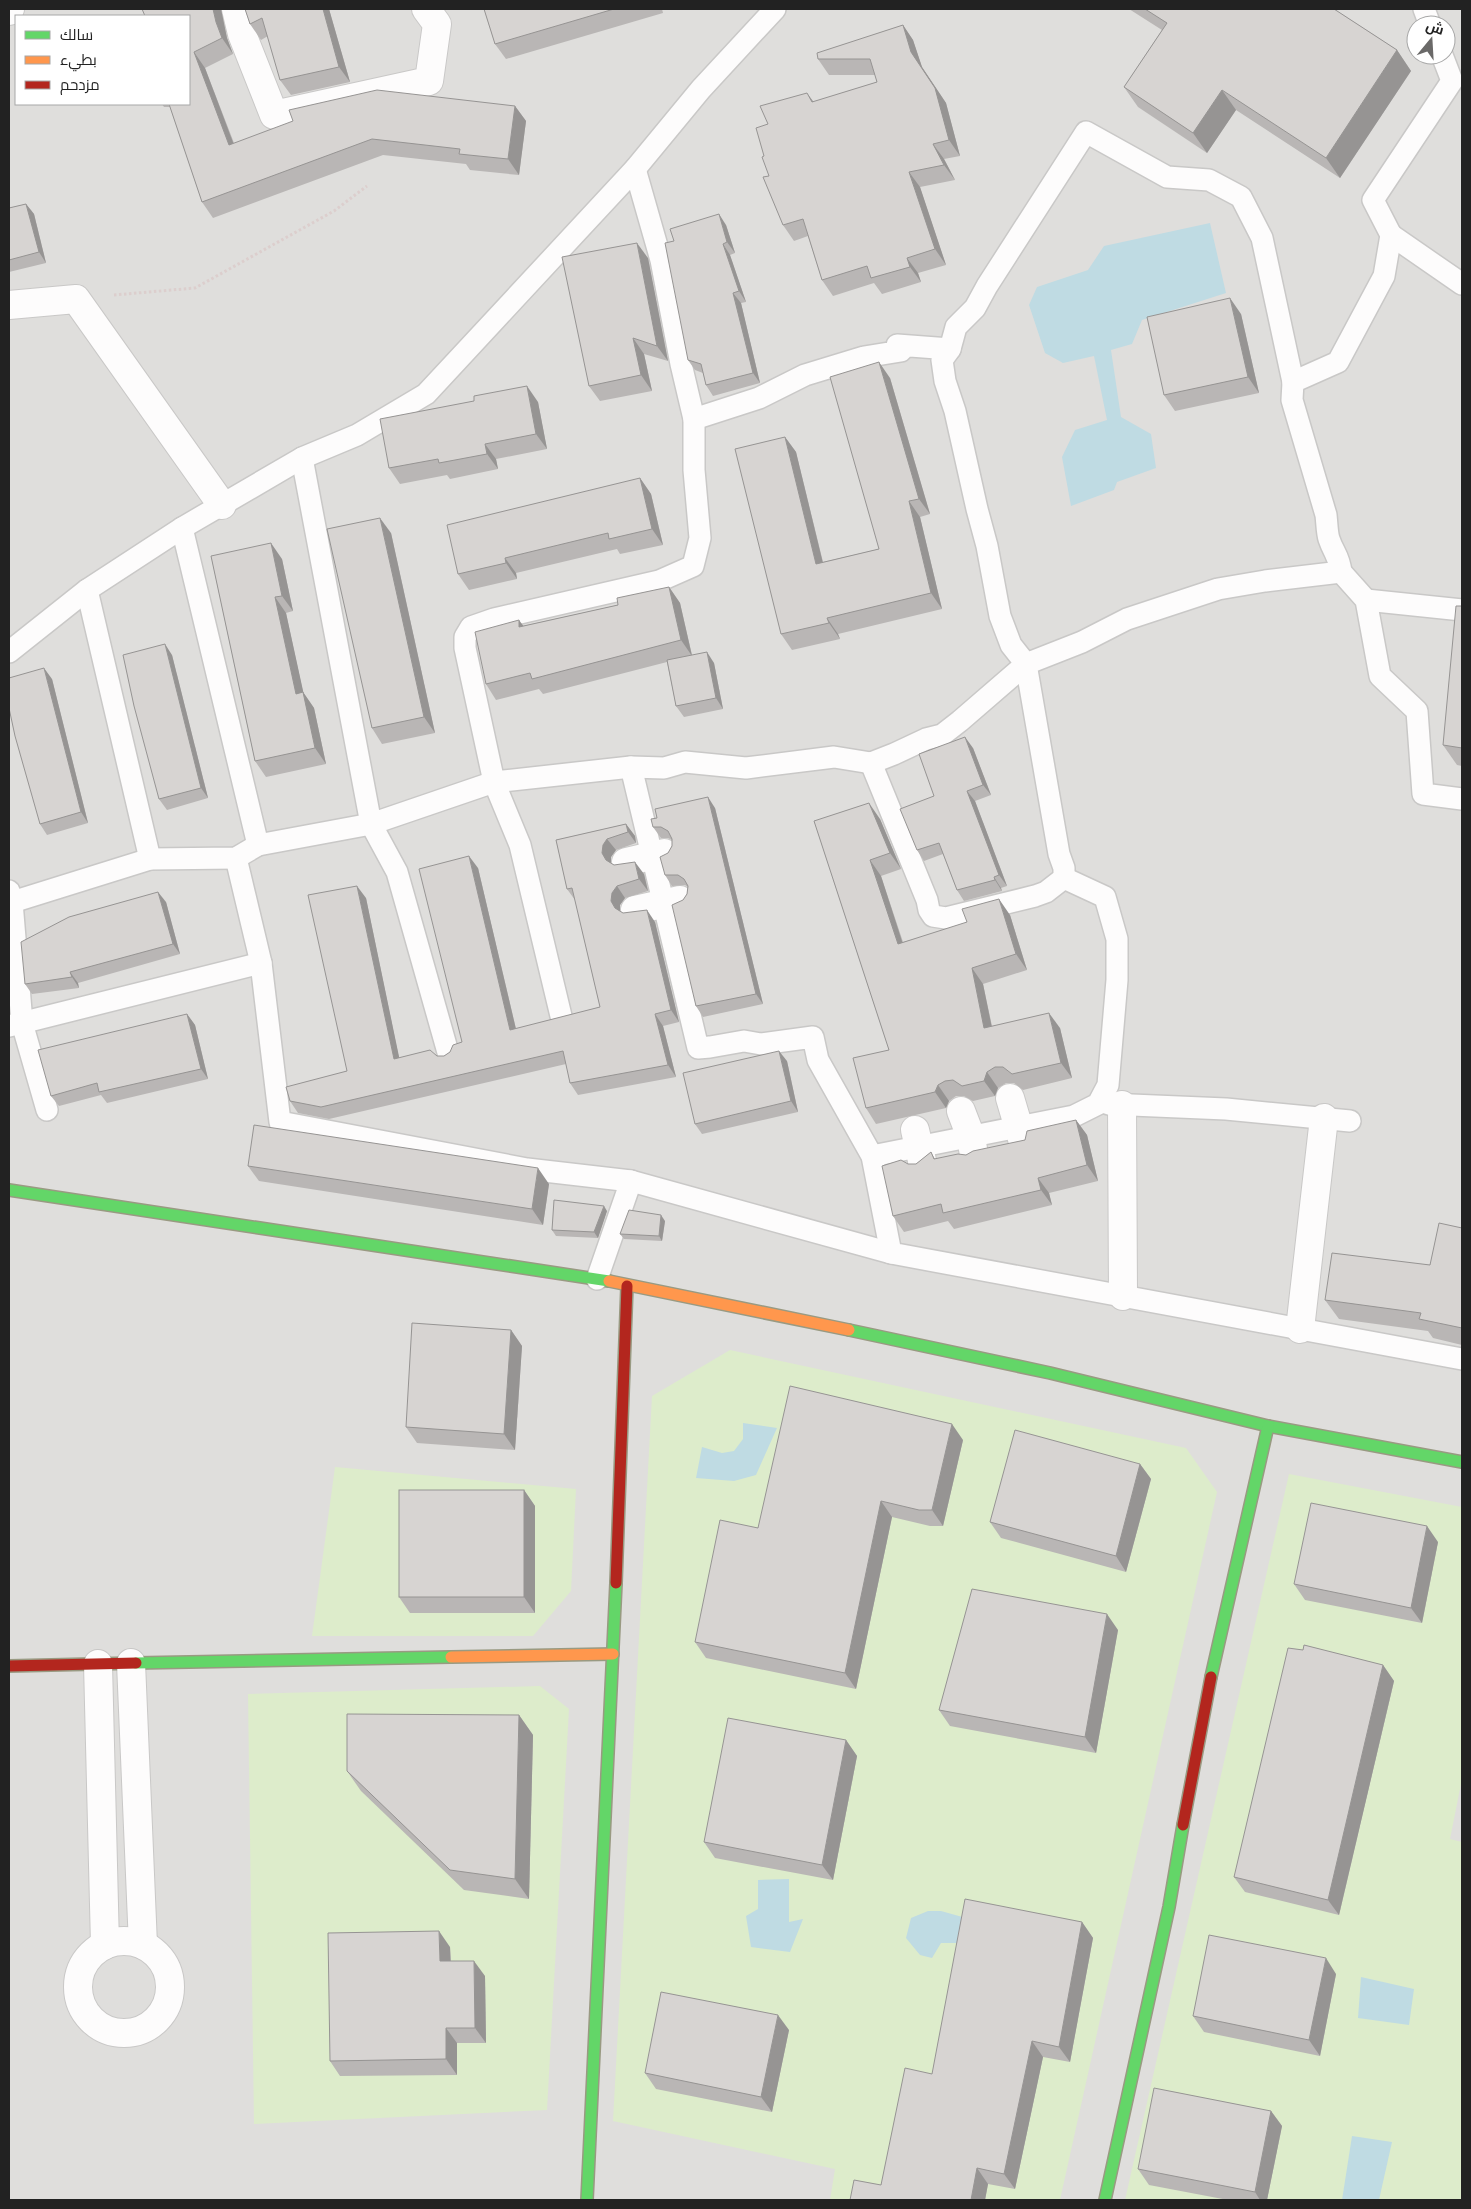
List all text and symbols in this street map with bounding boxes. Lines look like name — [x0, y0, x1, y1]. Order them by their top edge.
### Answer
legend — [15, 15, 190, 105]
north arrow — [1406, 15, 1456, 65]
text: ش — [1424, 17, 1446, 39]
text: سالك — [60, 26, 93, 44]
text: بطيء — [60, 51, 97, 72]
text: مزدحم — [60, 76, 100, 95]

